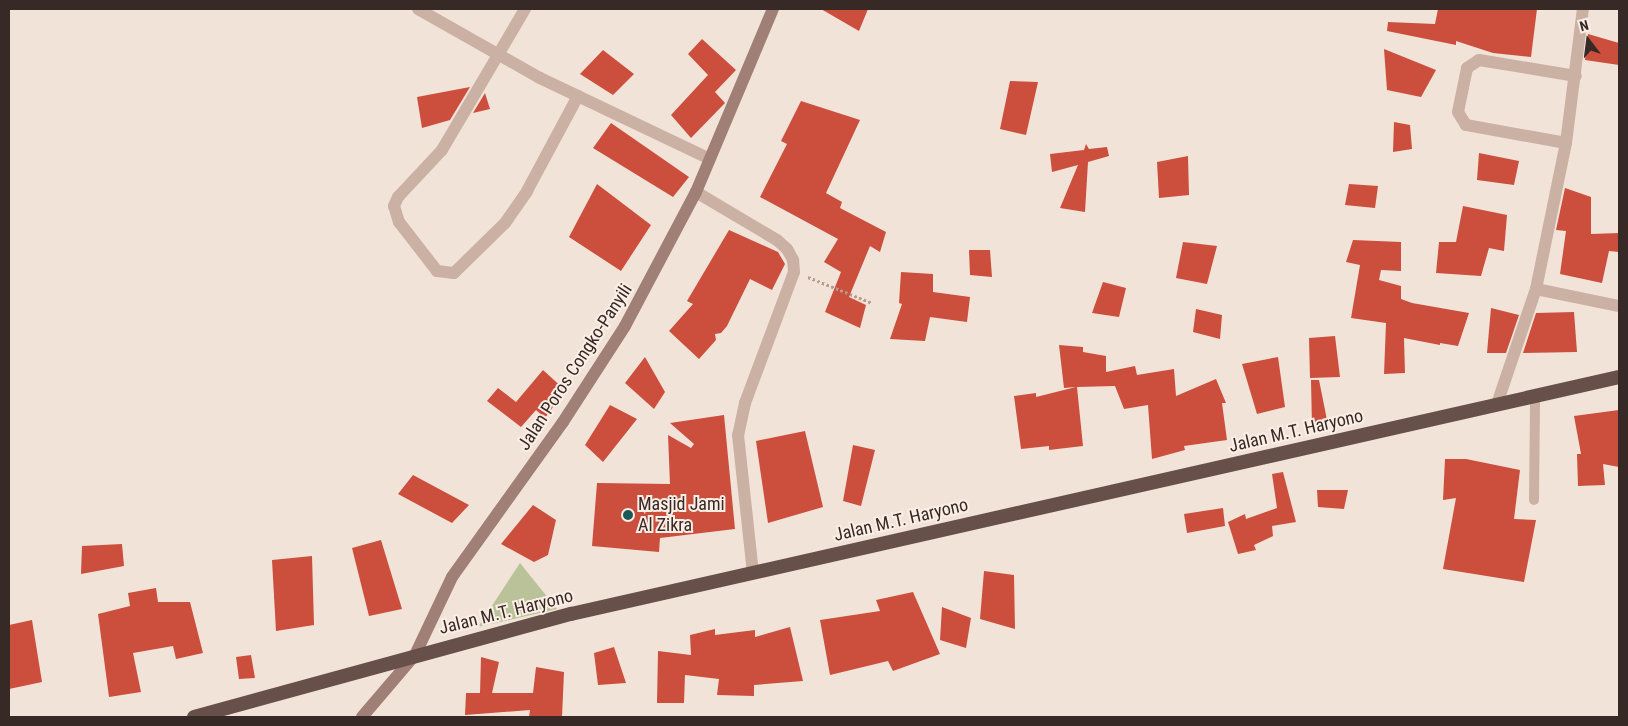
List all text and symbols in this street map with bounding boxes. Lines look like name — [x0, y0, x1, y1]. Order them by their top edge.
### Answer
north arrow — [1563, 15, 1613, 65]
text: N — [1578, 17, 1590, 34]
street label: Jalan Poros Congko-Panyili — [513, 280, 637, 454]
street label: Jalan M.T. Haryono — [1227, 405, 1365, 457]
place label: Masjid Jami Al Zikra — [638, 494, 725, 536]
street label: Jalan M.T. Haryono — [832, 494, 970, 546]
marker: Masjid Jami Al Zikra — [622, 509, 634, 521]
street label: Jalan M.T. Haryono — [437, 585, 575, 639]

